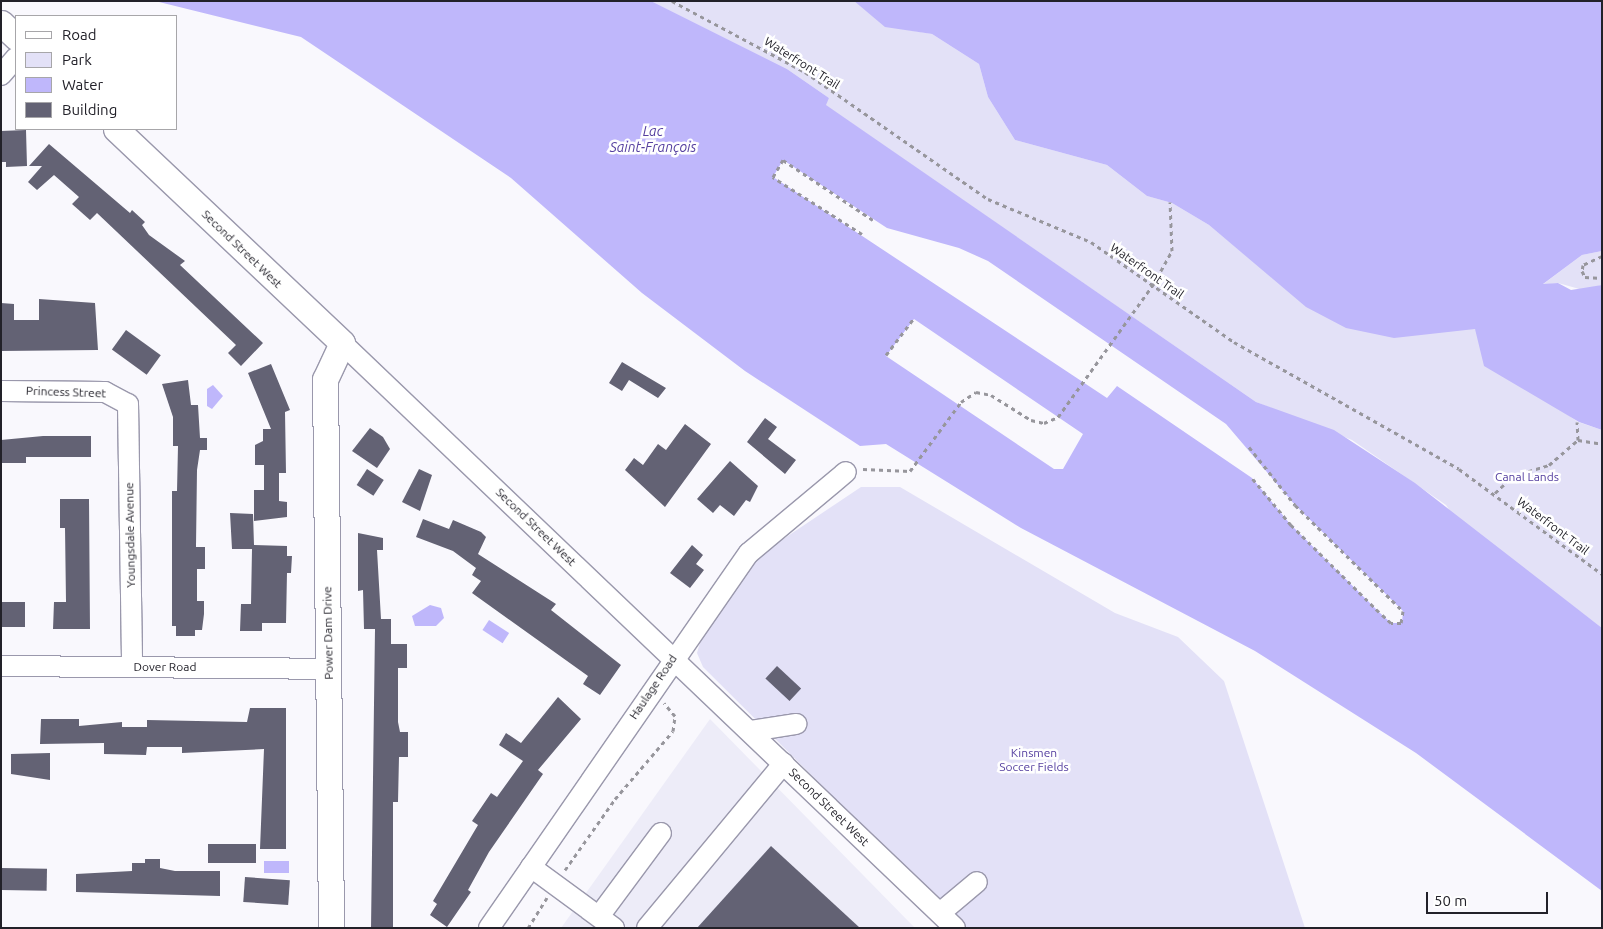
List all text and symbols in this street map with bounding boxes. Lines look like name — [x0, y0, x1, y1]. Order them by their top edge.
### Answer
legend — [15, 15, 178, 130]
text: Road — [62, 26, 97, 43]
street label: Waterfront Trail — [762, 34, 842, 92]
text: Park — [62, 51, 92, 68]
text: Water — [62, 76, 103, 93]
text: Building — [62, 101, 117, 118]
water label: Lac Saint-François — [610, 123, 696, 156]
street label: Second Street West — [199, 207, 285, 291]
street label: Waterfront Trail — [1107, 240, 1187, 302]
street label: Princess Street — [26, 383, 106, 401]
park label: Canal Lands — [1495, 470, 1559, 484]
street label: Youngsdale Avenue — [122, 482, 138, 588]
street label: Second Street West — [493, 485, 579, 569]
street label: Waterfront Trail — [1514, 494, 1592, 558]
street label: Power Dam Drive — [320, 586, 336, 680]
street label: Haulage Road — [626, 652, 680, 722]
street label: Dover Road — [134, 660, 196, 674]
park label: Kinsmen Soccer Fields — [999, 746, 1069, 774]
street label: Second Street West — [786, 765, 872, 849]
scale bar — [1428, 882, 1550, 914]
text: 50 m — [1434, 892, 1467, 909]

